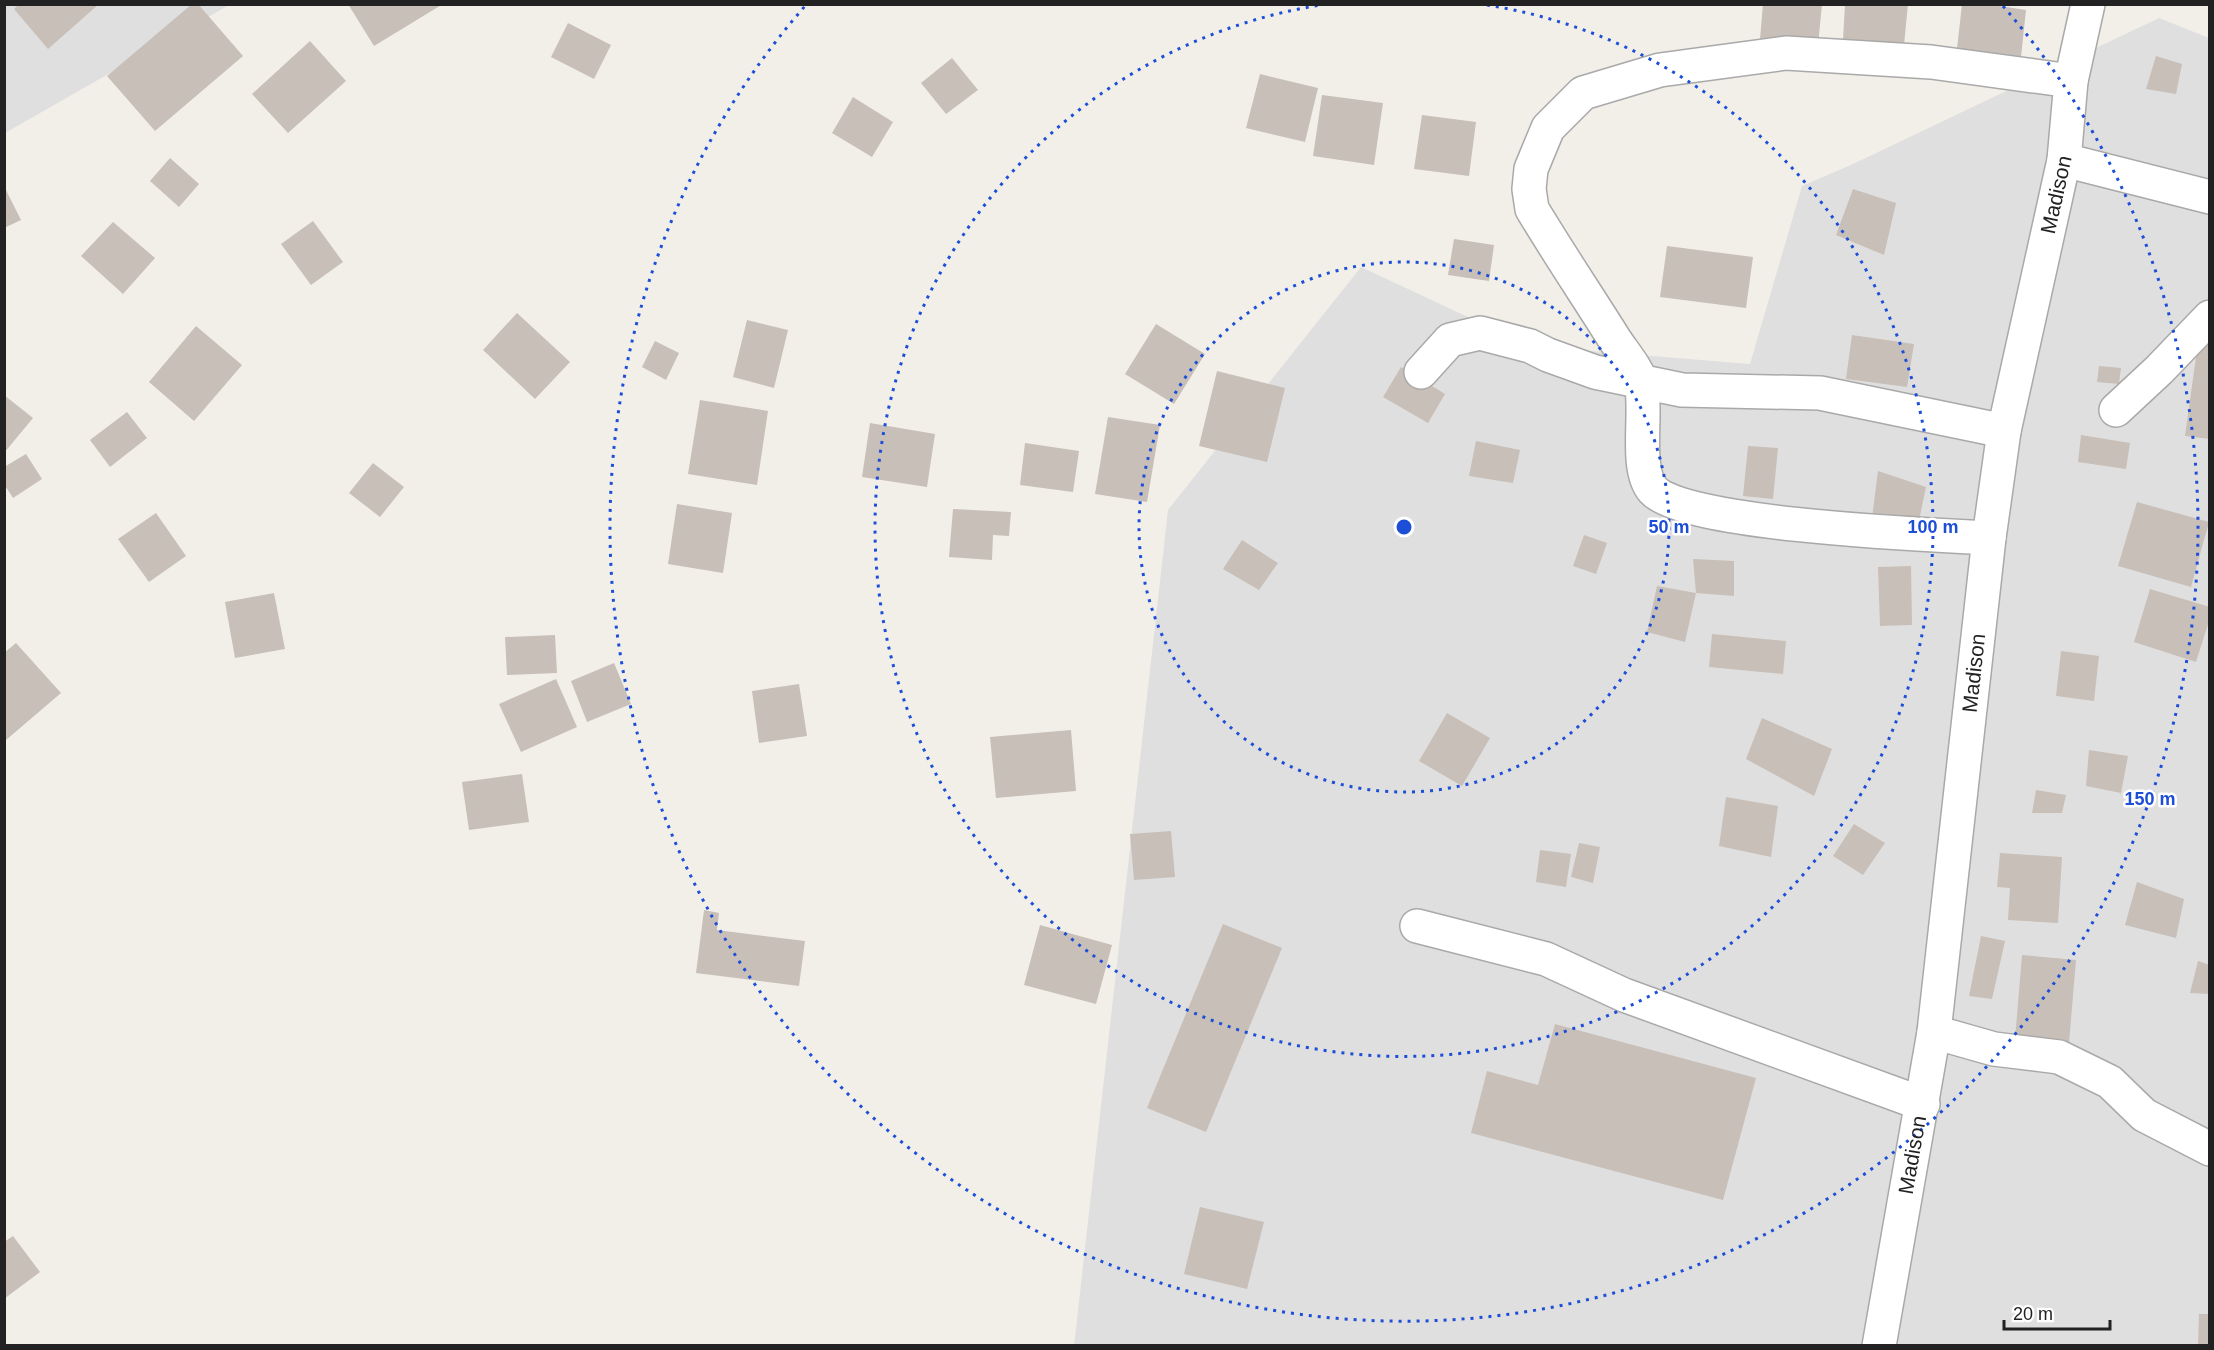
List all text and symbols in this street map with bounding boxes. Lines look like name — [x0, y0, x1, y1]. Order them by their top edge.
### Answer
street label: Madison — [2036, 153, 2076, 236]
centre of rings — [1394, 517, 1414, 537]
text: 50 m — [1648, 517, 1690, 537]
text: 100 m — [1907, 517, 1959, 537]
street label: Madison — [1958, 632, 1989, 714]
text: 150 m — [2124, 789, 2176, 809]
street label: Madison — [1894, 1114, 1930, 1196]
scale bar — [2004, 1293, 2110, 1331]
text: 20 m — [2013, 1304, 2053, 1324]

